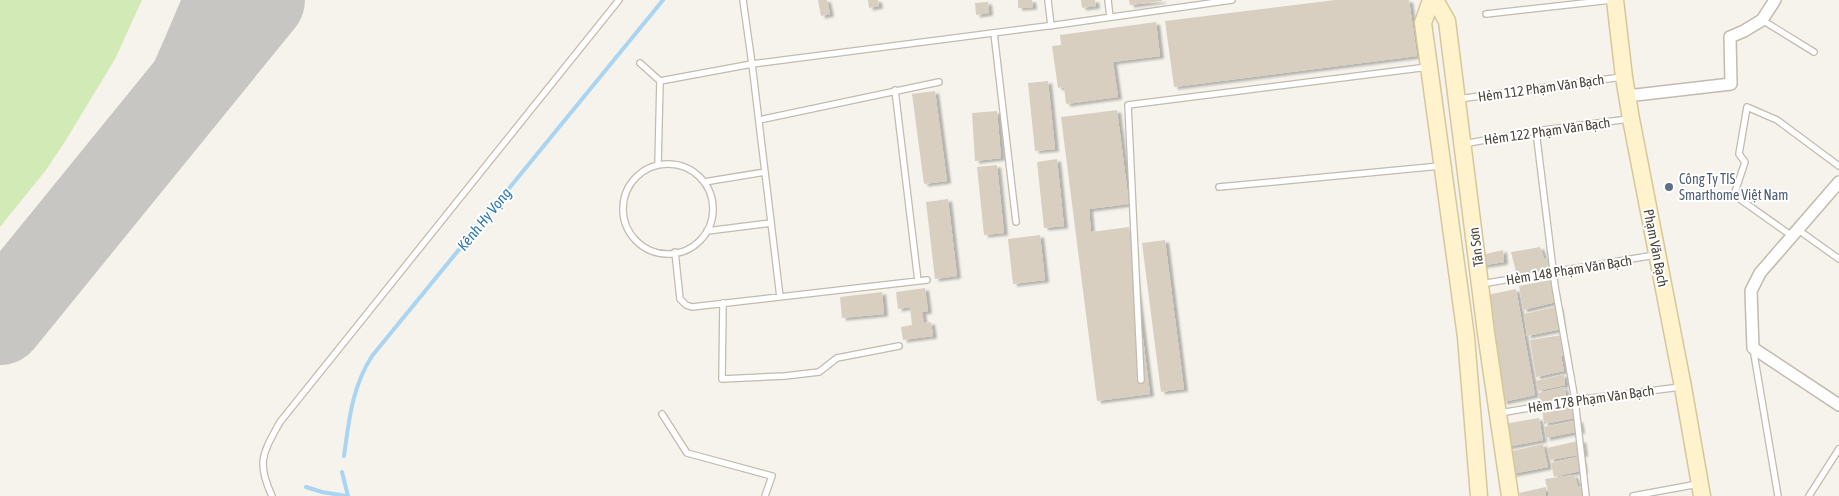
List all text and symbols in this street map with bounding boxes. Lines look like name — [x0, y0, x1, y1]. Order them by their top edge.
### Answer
street label: Hẻm 112 Phạm Văn Bạch — [1477, 71, 1605, 105]
street label: Hẻm 122 Phạm Văn Bạch — [1483, 114, 1611, 148]
place label: Công Ty TIS Smarthome Việt Nam — [1679, 171, 1788, 203]
marker: Công Ty TIS Smarthome Việt Nam — [1663, 181, 1675, 193]
water label: Kênh Hy Vọng — [454, 184, 514, 254]
street label: Phạm Văn Bạch — [1641, 208, 1671, 288]
street label: Tân Sơn — [1466, 226, 1486, 268]
street label: Hẻm 148 Phạm Văn Bạch — [1505, 252, 1633, 288]
street label: Hẻm 178 Phạm Văn Bạch — [1527, 382, 1655, 416]

